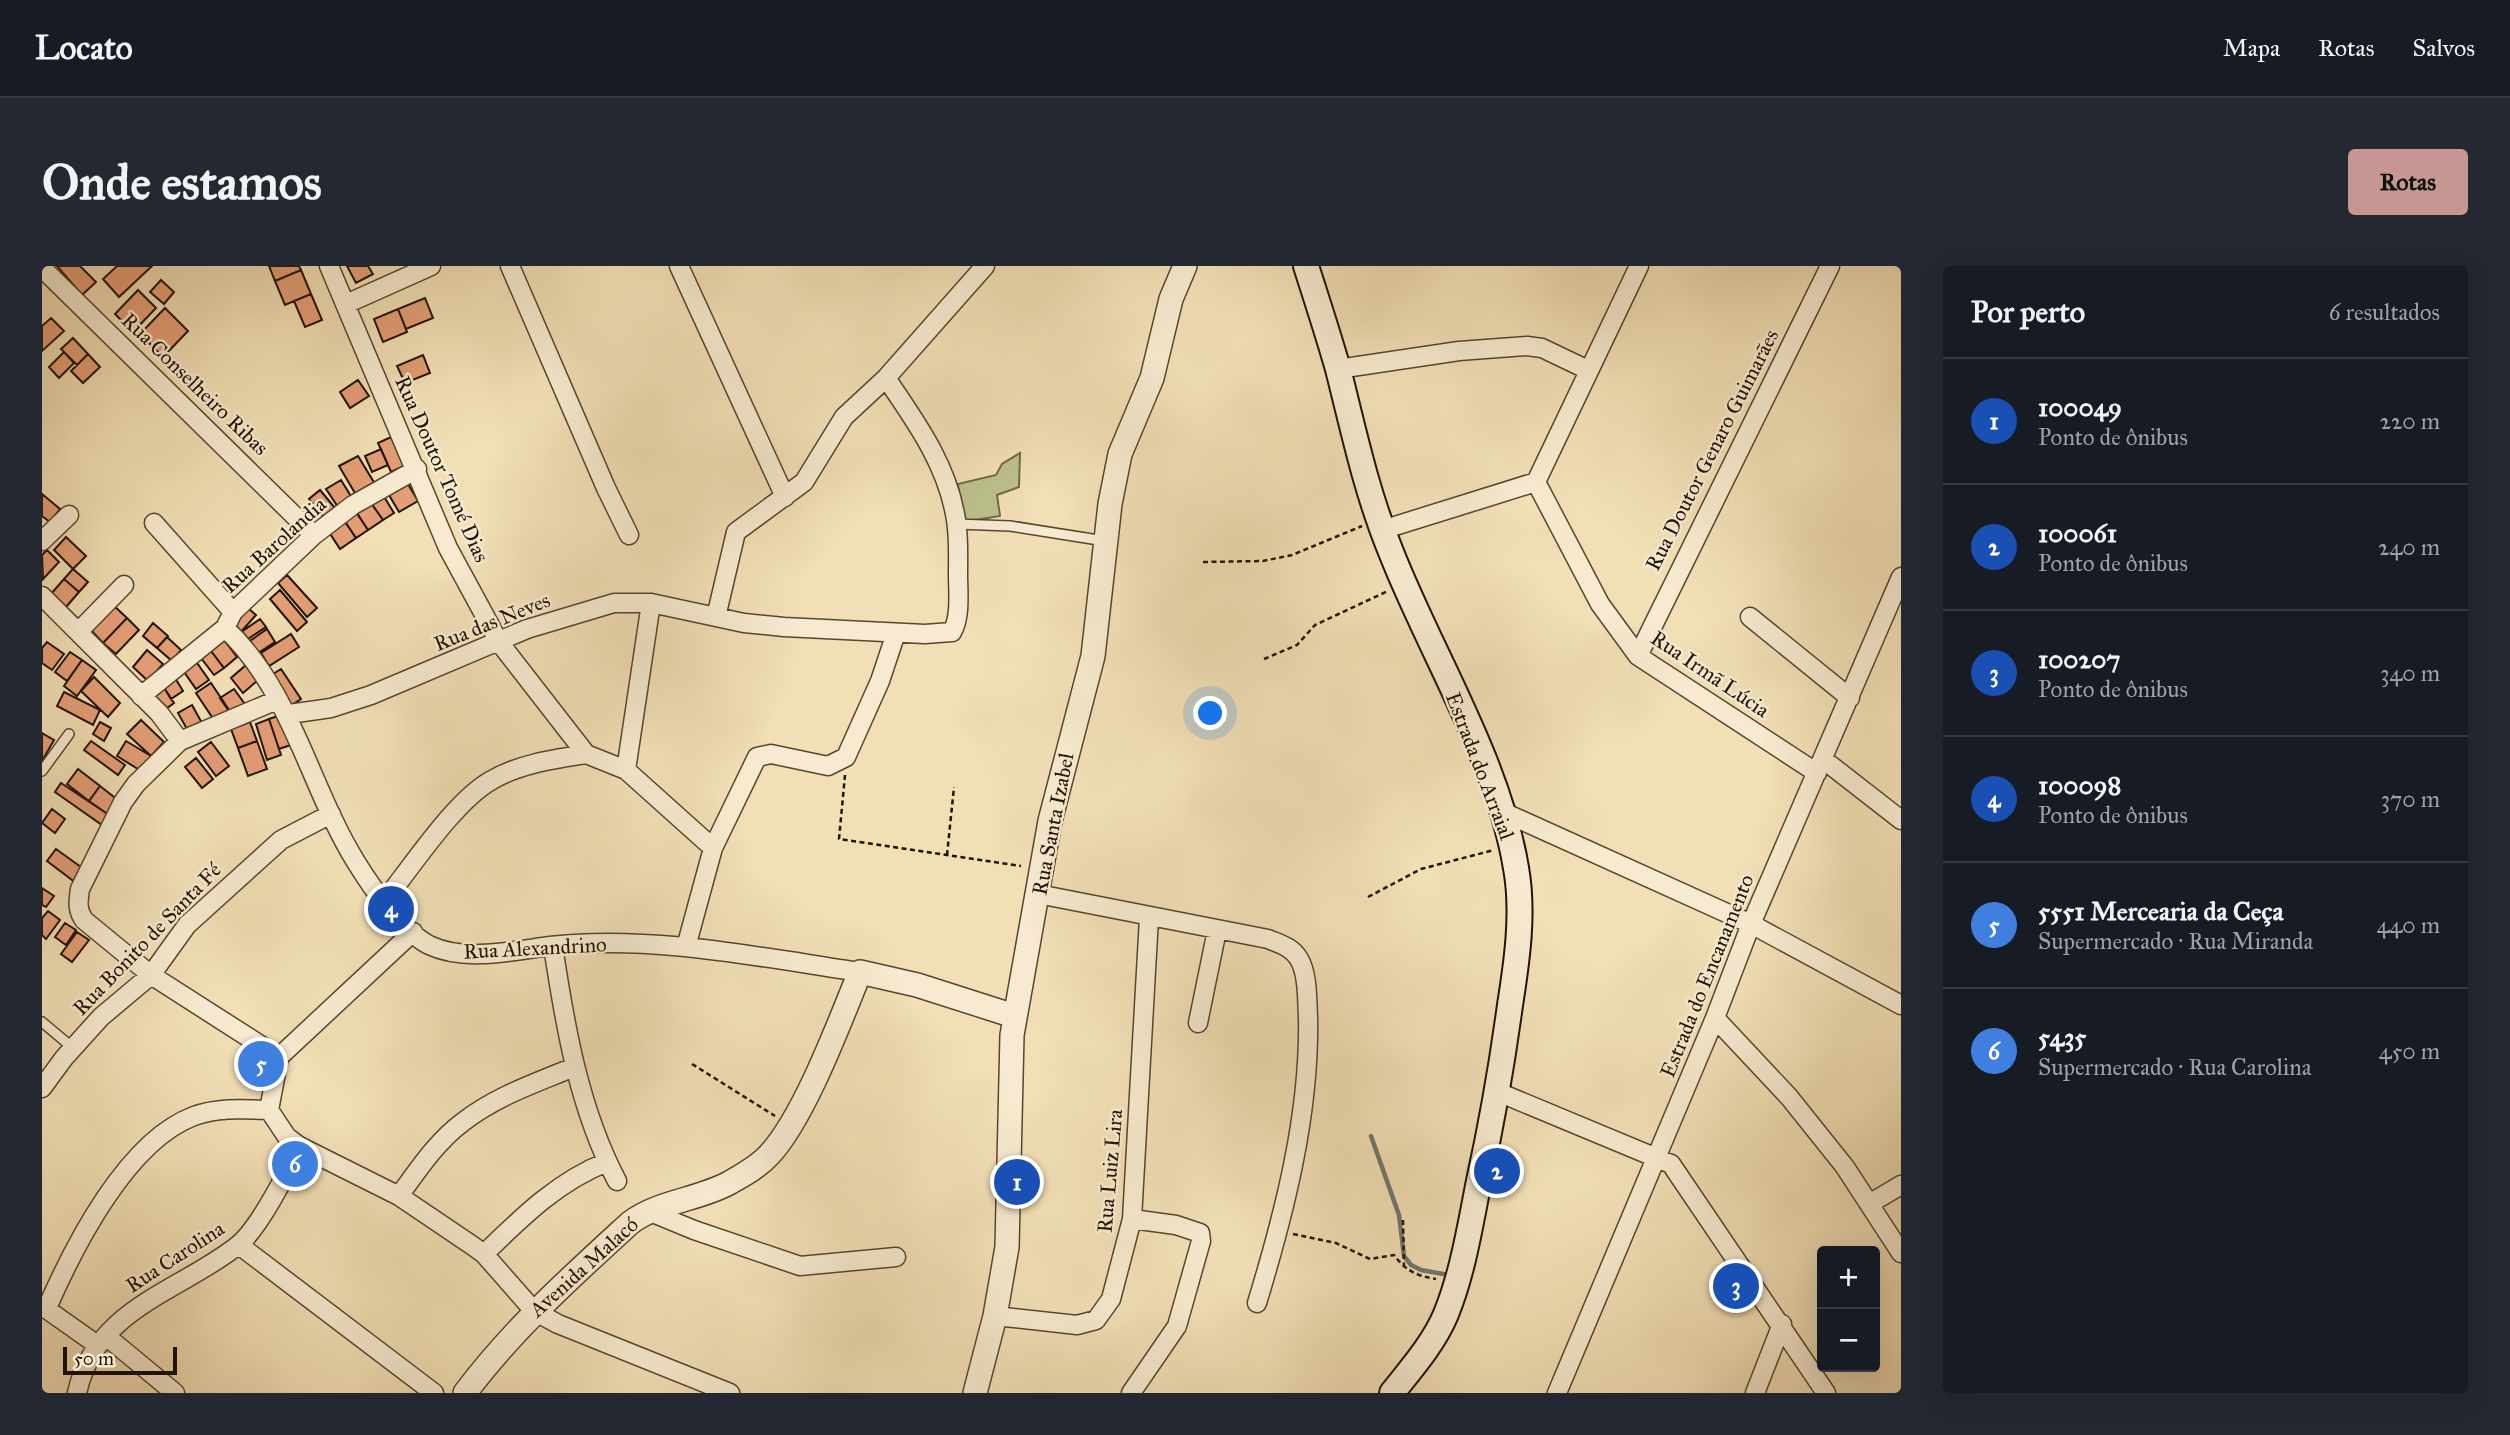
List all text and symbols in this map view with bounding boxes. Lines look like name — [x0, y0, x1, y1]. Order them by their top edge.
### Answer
text: Locato — [35, 28, 133, 68]
text: Mapa — [2223, 33, 2280, 63]
text: Rotas — [2318, 33, 2374, 63]
text: Salvos — [2412, 33, 2475, 63]
button: Rotas — [2348, 149, 2468, 215]
text: Onde estamos — [42, 153, 322, 212]
text: Por perto — [1971, 294, 2085, 330]
text: 6 resultados — [2329, 298, 2440, 326]
street label: Rua Conselheiro Ribas — [116, 307, 274, 461]
street label: Rua Doutor Genaro Guimarães — [1640, 325, 1784, 575]
street label: Rua Doutor Tomé Dias — [389, 372, 495, 566]
text: 100049 — [2038, 391, 2122, 423]
text: 1 — [1989, 407, 1999, 435]
text: 220 m — [2380, 407, 2440, 435]
text: Ponto de ônibus — [2038, 423, 2188, 451]
street label: Rua Barolandia — [216, 491, 332, 599]
text: 100061 — [2038, 517, 2117, 549]
text: 2 — [1988, 533, 2000, 561]
text: 240 m — [2378, 533, 2440, 561]
text: Ponto de ônibus — [2038, 549, 2188, 577]
street label: Rua das Neves — [430, 587, 554, 657]
street label: Rua Irmã Lúcia — [1646, 625, 1774, 723]
text: 100207 — [2038, 643, 2120, 675]
text: 3 — [1989, 659, 1999, 687]
text: 340 m — [2380, 659, 2440, 687]
text: Ponto de ônibus — [2038, 675, 2188, 703]
street label: Estrada do Arraial — [1440, 689, 1520, 844]
your location — [1193, 696, 1227, 730]
street label: Rua Santa Izabel — [1026, 750, 1080, 897]
text: 100098 — [2038, 769, 2121, 801]
text: 4 — [1988, 785, 2000, 813]
text: 370 m — [2381, 785, 2440, 813]
text: Ponto de ônibus — [2038, 801, 2188, 829]
street label: Rua Bonito de Santa Fé — [67, 857, 227, 1021]
street label: Estrada do Encanamento — [1654, 870, 1760, 1081]
pin: 4 — [368, 883, 414, 935]
text: 5551 Mercearia da Ceça — [2038, 895, 2284, 927]
text: 5 — [1989, 911, 1999, 939]
text: 440 m — [2377, 911, 2440, 939]
text: Supermercado · Rua Miranda — [2038, 927, 2313, 955]
street label: Rua Alexandrino — [463, 931, 608, 965]
text: 5435 — [2038, 1021, 2086, 1053]
text: 6 — [1988, 1037, 2000, 1065]
text: 450 m — [2379, 1037, 2440, 1065]
pin: 5 — [238, 1038, 284, 1090]
text: Supermercado · Rua Carolina — [2038, 1053, 2311, 1081]
street label: Rua Luiz Lira — [1092, 1108, 1128, 1234]
pin: 6 — [272, 1138, 318, 1190]
pin: 2 — [1474, 1145, 1520, 1197]
pin: 1 — [994, 1156, 1040, 1208]
street label: Avenida Malacó — [523, 1211, 644, 1323]
street label: Rua Carolina — [121, 1215, 229, 1299]
map controls — [1817, 1246, 1880, 1372]
button: + — [1817, 1246, 1880, 1309]
pin: 3 — [1713, 1260, 1759, 1312]
button: − — [1817, 1309, 1880, 1372]
scale bar — [63, 1344, 177, 1376]
text: 50 m — [74, 1347, 114, 1370]

